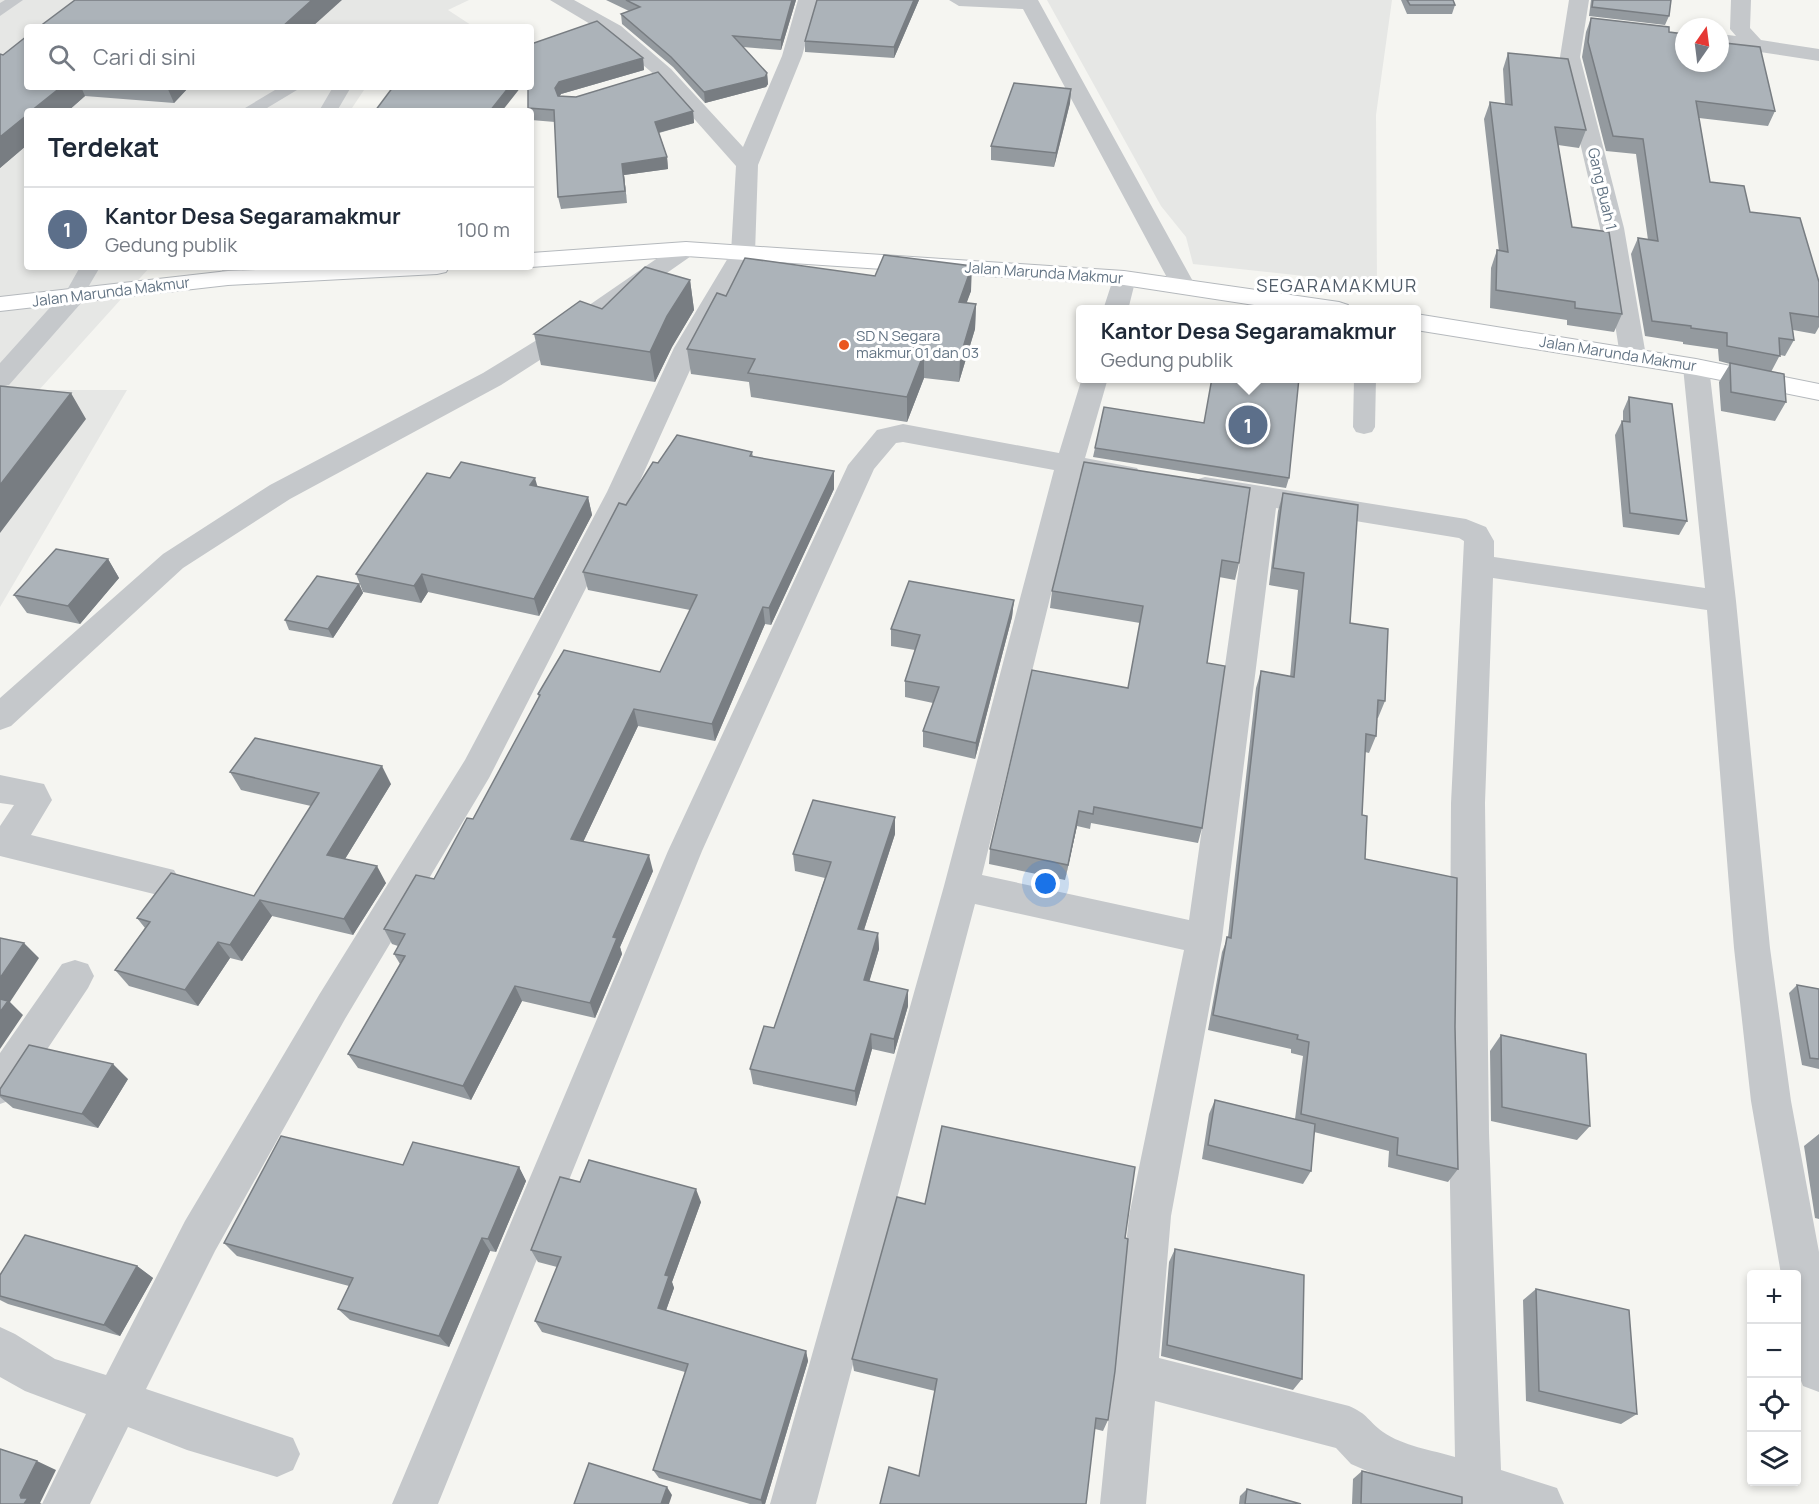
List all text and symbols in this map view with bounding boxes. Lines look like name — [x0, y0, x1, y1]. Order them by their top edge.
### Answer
north arrow — [1675, 18, 1729, 72]
search box — [24, 24, 534, 90]
icon: search — [45, 41, 78, 74]
text: Cari di sini — [93, 42, 196, 72]
text: Terdekat — [48, 129, 159, 165]
street label: Gang Buah 1 — [1583, 146, 1622, 232]
text: Kantor Desa Segaramakmur — [105, 201, 401, 231]
text: 1 — [63, 216, 72, 243]
text: 100 m — [457, 216, 510, 243]
text: Gedung publik — [105, 231, 237, 258]
street label: Jalan Marunda Makmur — [964, 256, 1125, 289]
street label: Jalan Marunda Makmur — [31, 271, 192, 312]
district label: SEGARAMAKMUR — [1256, 273, 1418, 297]
popup — [1076, 305, 1421, 383]
text: Kantor Desa Segaramakmur — [1101, 316, 1396, 346]
place label: SD N Segara makmur 01 dan 03 — [856, 325, 979, 363]
street label: Jalan Marunda Makmur — [1538, 331, 1699, 376]
marker: SD N Segara makmur 01 dan 03 — [837, 338, 851, 352]
text: Gedung publik — [1101, 346, 1233, 373]
pin: 1 — [1228, 402, 1268, 448]
your location — [1031, 869, 1060, 898]
map controls — [1747, 1270, 1801, 1486]
button: + — [1747, 1270, 1801, 1324]
button: − — [1747, 1324, 1801, 1378]
button: locate — [1747, 1378, 1801, 1432]
button: layers — [1747, 1432, 1801, 1486]

